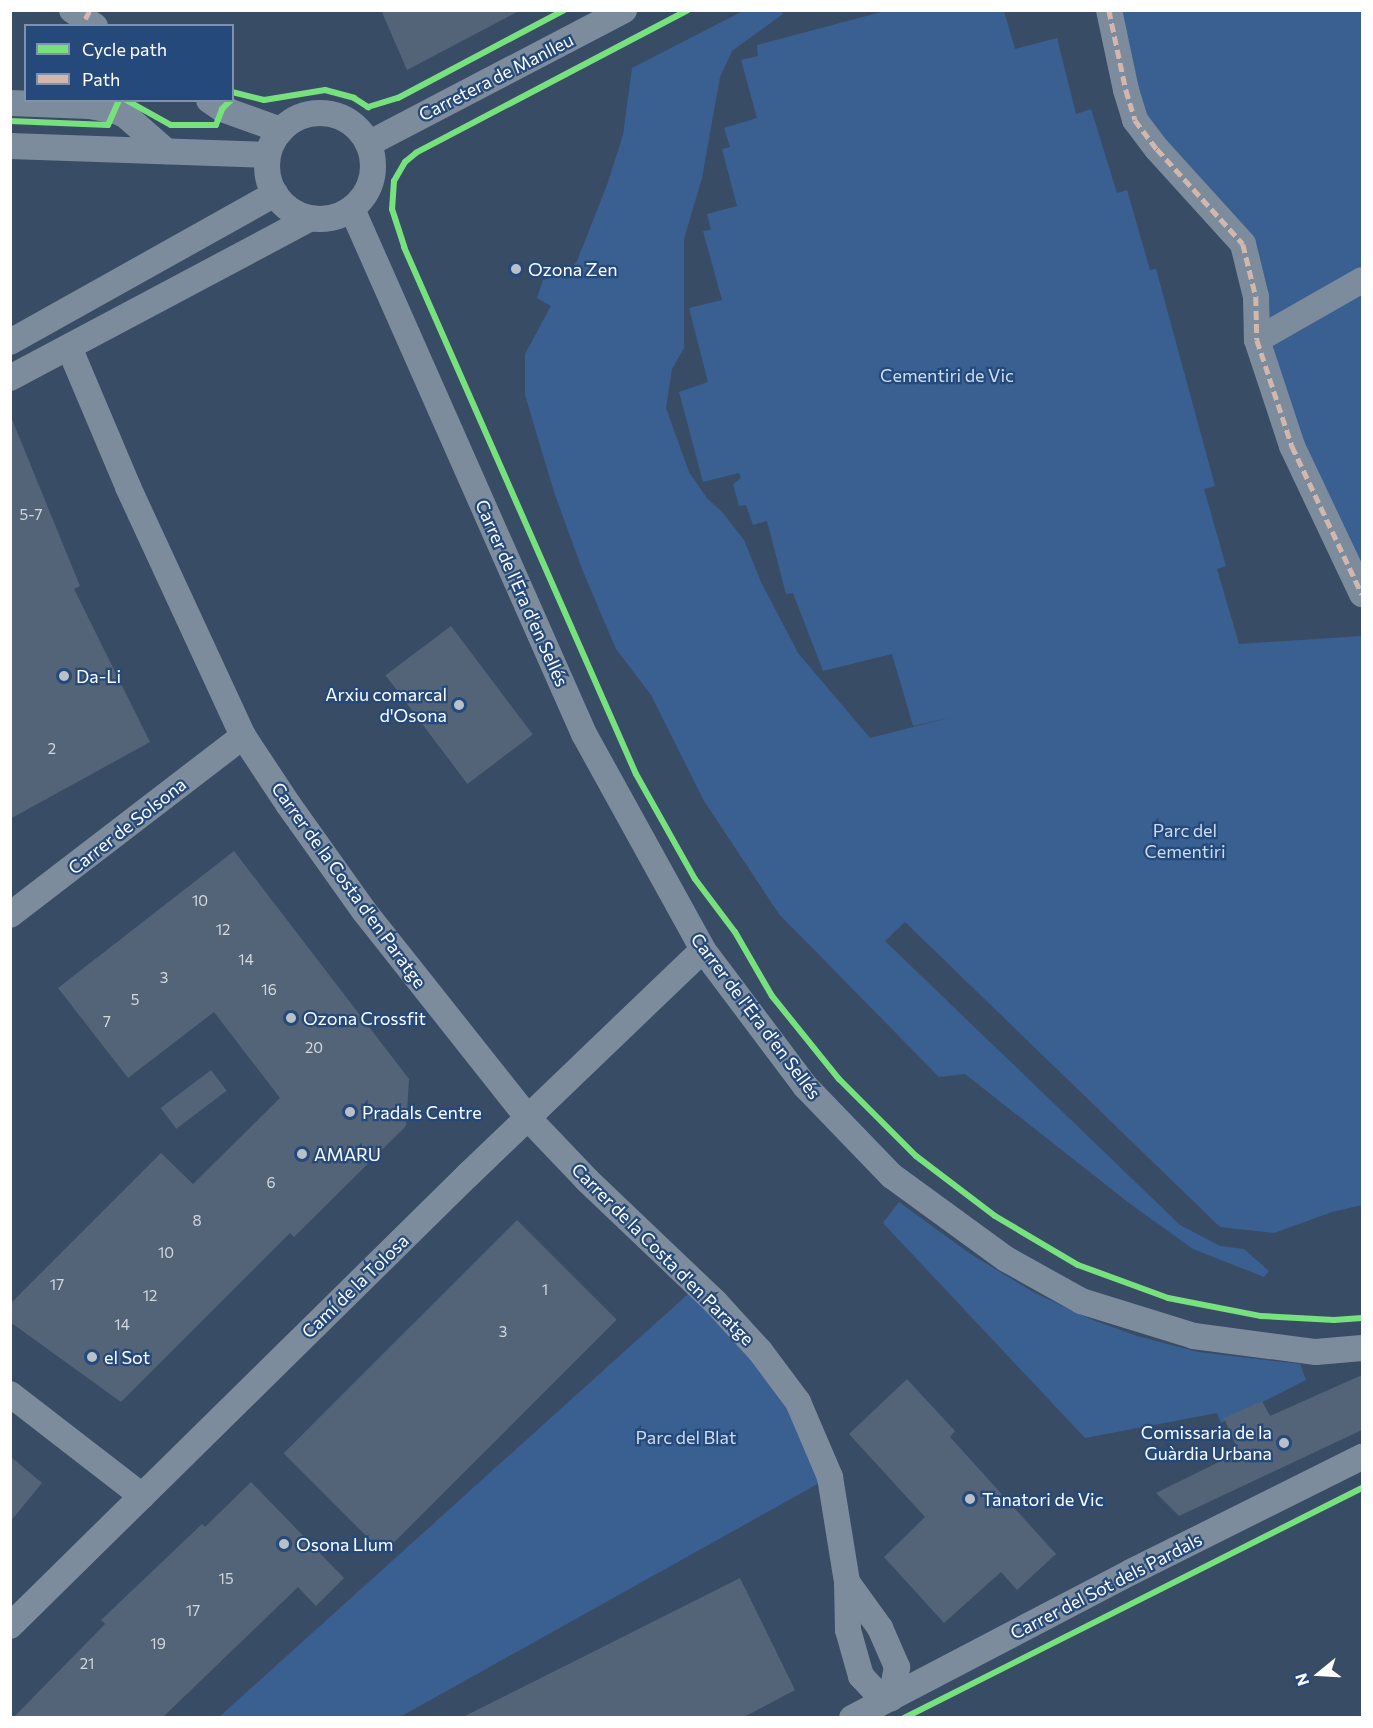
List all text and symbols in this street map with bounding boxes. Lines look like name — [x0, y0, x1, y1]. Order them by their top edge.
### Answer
legend — [24, 24, 234, 102]
street label: Carretera de Manlleu — [415, 29, 577, 125]
text: Cycle path — [82, 38, 167, 60]
text: Path — [82, 68, 120, 90]
place label: Ozona Zen — [528, 258, 617, 280]
marker: Ozona Zen — [509, 262, 523, 276]
park label: Cementiri de Vic — [880, 364, 1014, 386]
street label: Carrer de l'Era d'en Sellés — [471, 496, 573, 690]
house number: 5-7 — [20, 506, 42, 524]
place label: Da-Li — [76, 665, 121, 687]
marker: Da-Li — [57, 669, 71, 683]
place label: Arxiu comarcal d'Osona — [325, 684, 447, 726]
marker: Arxiu comarcal d'Osona — [452, 698, 466, 712]
house number: 2 — [48, 740, 56, 758]
street label: Carrer de Solsona — [64, 773, 190, 879]
street label: Carrer de la Costa d'en Paratge — [267, 778, 431, 992]
park label: Parc del Cementiri — [1144, 820, 1226, 862]
house number: 10 — [192, 892, 208, 910]
house number: 12 — [216, 921, 230, 939]
street label: Carrer de l'Era d'en Sellés — [687, 929, 825, 1103]
house number: 14 — [238, 951, 254, 969]
house number: 3 — [160, 969, 168, 987]
house number: 16 — [261, 981, 277, 999]
house number: 5 — [131, 991, 139, 1009]
place label: Ozona Crossfit — [303, 1007, 426, 1029]
marker: Ozona Crossfit — [284, 1011, 298, 1025]
house number: 7 — [103, 1013, 111, 1031]
house number: 20 — [305, 1039, 323, 1057]
place label: Pradals Centre — [362, 1101, 482, 1123]
marker: Pradals Centre — [343, 1105, 357, 1119]
place label: AMARU — [314, 1143, 381, 1165]
marker: AMARU — [295, 1147, 309, 1161]
street label: Carrer de la Costa d'en Paratge — [567, 1158, 759, 1350]
house number: 6 — [266, 1174, 276, 1192]
house number: 8 — [192, 1212, 202, 1230]
street label: Camí de la Tolosa — [297, 1230, 413, 1342]
house number: 10 — [158, 1244, 174, 1262]
house number: 17 — [50, 1276, 64, 1294]
house number: 1 — [542, 1281, 548, 1299]
house number: 12 — [143, 1287, 157, 1305]
house number: 14 — [114, 1316, 130, 1334]
house number: 3 — [499, 1323, 507, 1341]
place label: el Sot — [104, 1346, 150, 1368]
marker: el Sot — [85, 1350, 99, 1364]
place label: Comissaria de la Guàrdia Urbana — [1141, 1422, 1272, 1464]
park label: Parc del Blat — [636, 1426, 736, 1448]
marker: Comissaria de la Guàrdia Urbana — [1277, 1436, 1291, 1450]
place label: Tanatori de Vic — [982, 1488, 1104, 1510]
marker: Tanatori de Vic — [963, 1492, 977, 1506]
street label: Carrer del Sot dels Pardals — [1007, 1528, 1205, 1644]
place label: Osona Llum — [296, 1533, 393, 1555]
marker: Osona Llum — [277, 1537, 291, 1551]
house number: 15 — [218, 1570, 234, 1588]
house number: 17 — [186, 1602, 200, 1620]
house number: 19 — [150, 1635, 166, 1653]
north arrow — [1289, 1644, 1349, 1704]
house number: 21 — [80, 1655, 94, 1673]
text: N — [1291, 1671, 1312, 1688]

